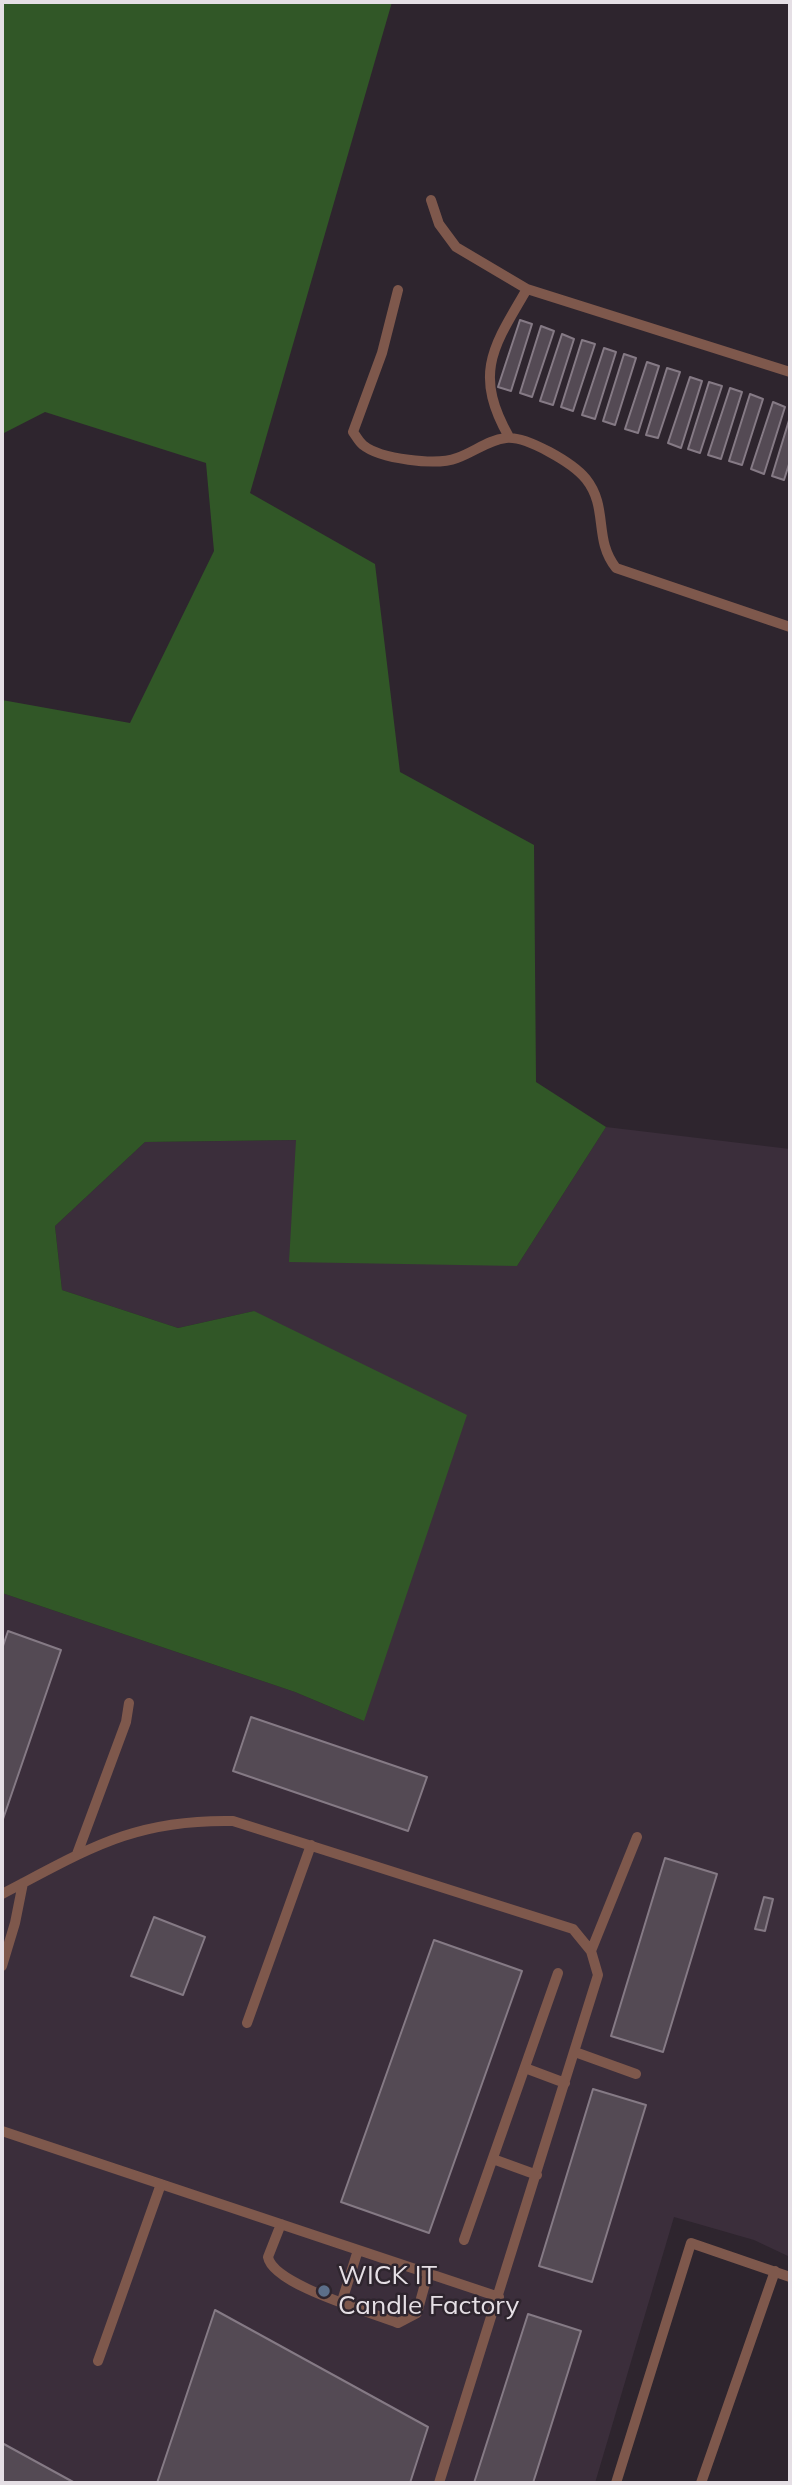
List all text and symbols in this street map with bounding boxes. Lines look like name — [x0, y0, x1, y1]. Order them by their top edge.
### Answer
place label: WICK IT Candle Factory — [338, 2260, 519, 2322]
marker: WICK IT Candle Factory — [316, 2283, 332, 2299]

